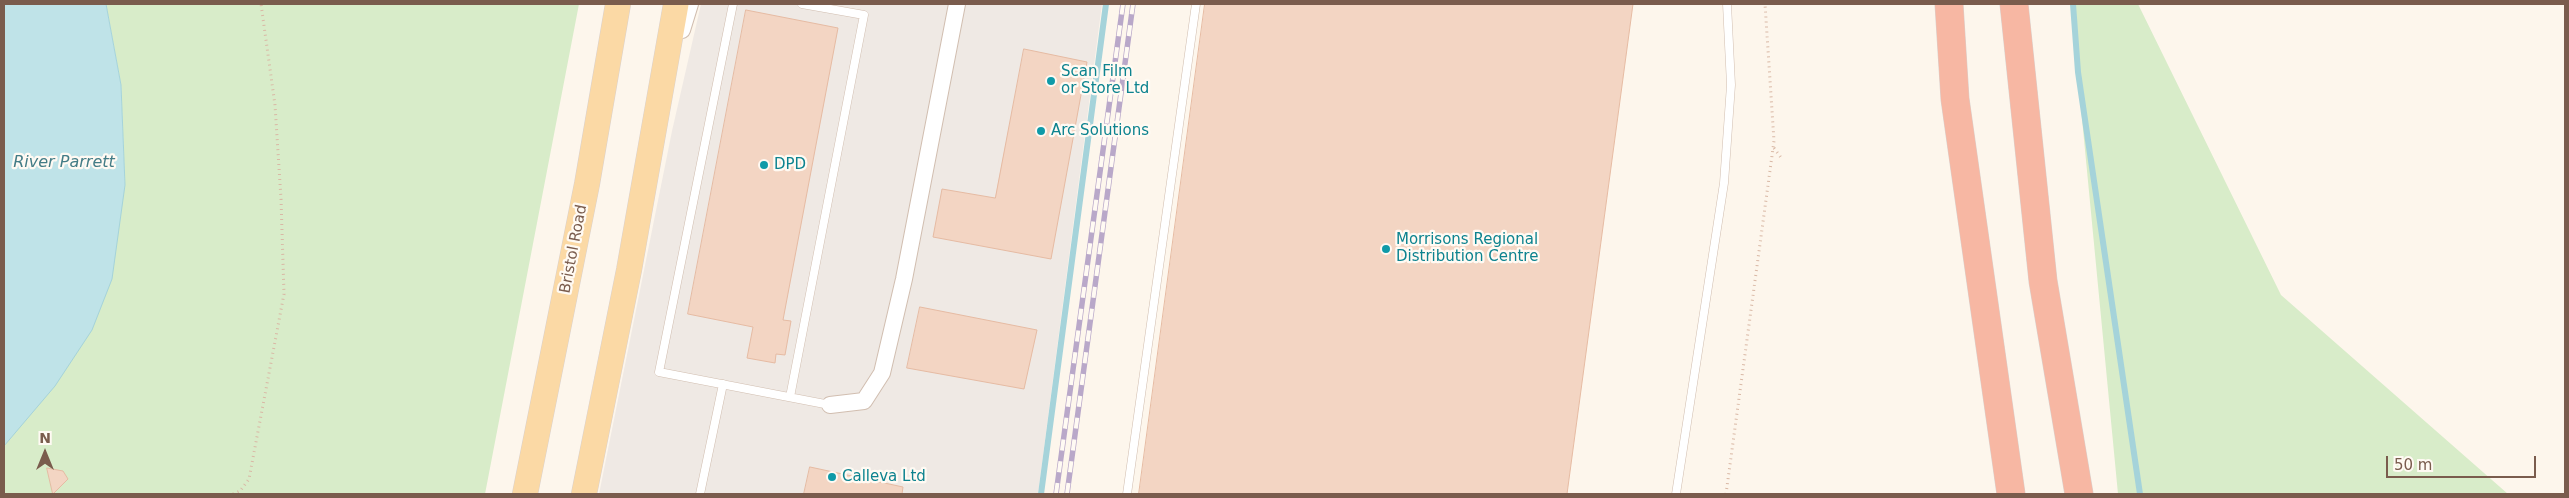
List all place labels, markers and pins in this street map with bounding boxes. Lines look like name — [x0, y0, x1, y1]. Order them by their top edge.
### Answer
place label: Scan Film or Store Ltd — [1061, 63, 1149, 98]
marker: Scan Film or Store Ltd — [1045, 75, 1057, 87]
place label: Arc Solutions — [1051, 122, 1149, 140]
marker: Arc Solutions — [1035, 125, 1047, 137]
place label: DPD — [774, 156, 806, 174]
marker: DPD — [758, 159, 770, 171]
place label: Morrisons Regional Distribution Centre — [1396, 231, 1538, 266]
marker: Morrisons Regional Distribution Centre — [1380, 243, 1392, 255]
place label: Calleva Ltd — [842, 468, 926, 486]
marker: Calleva Ltd — [826, 471, 838, 483]

